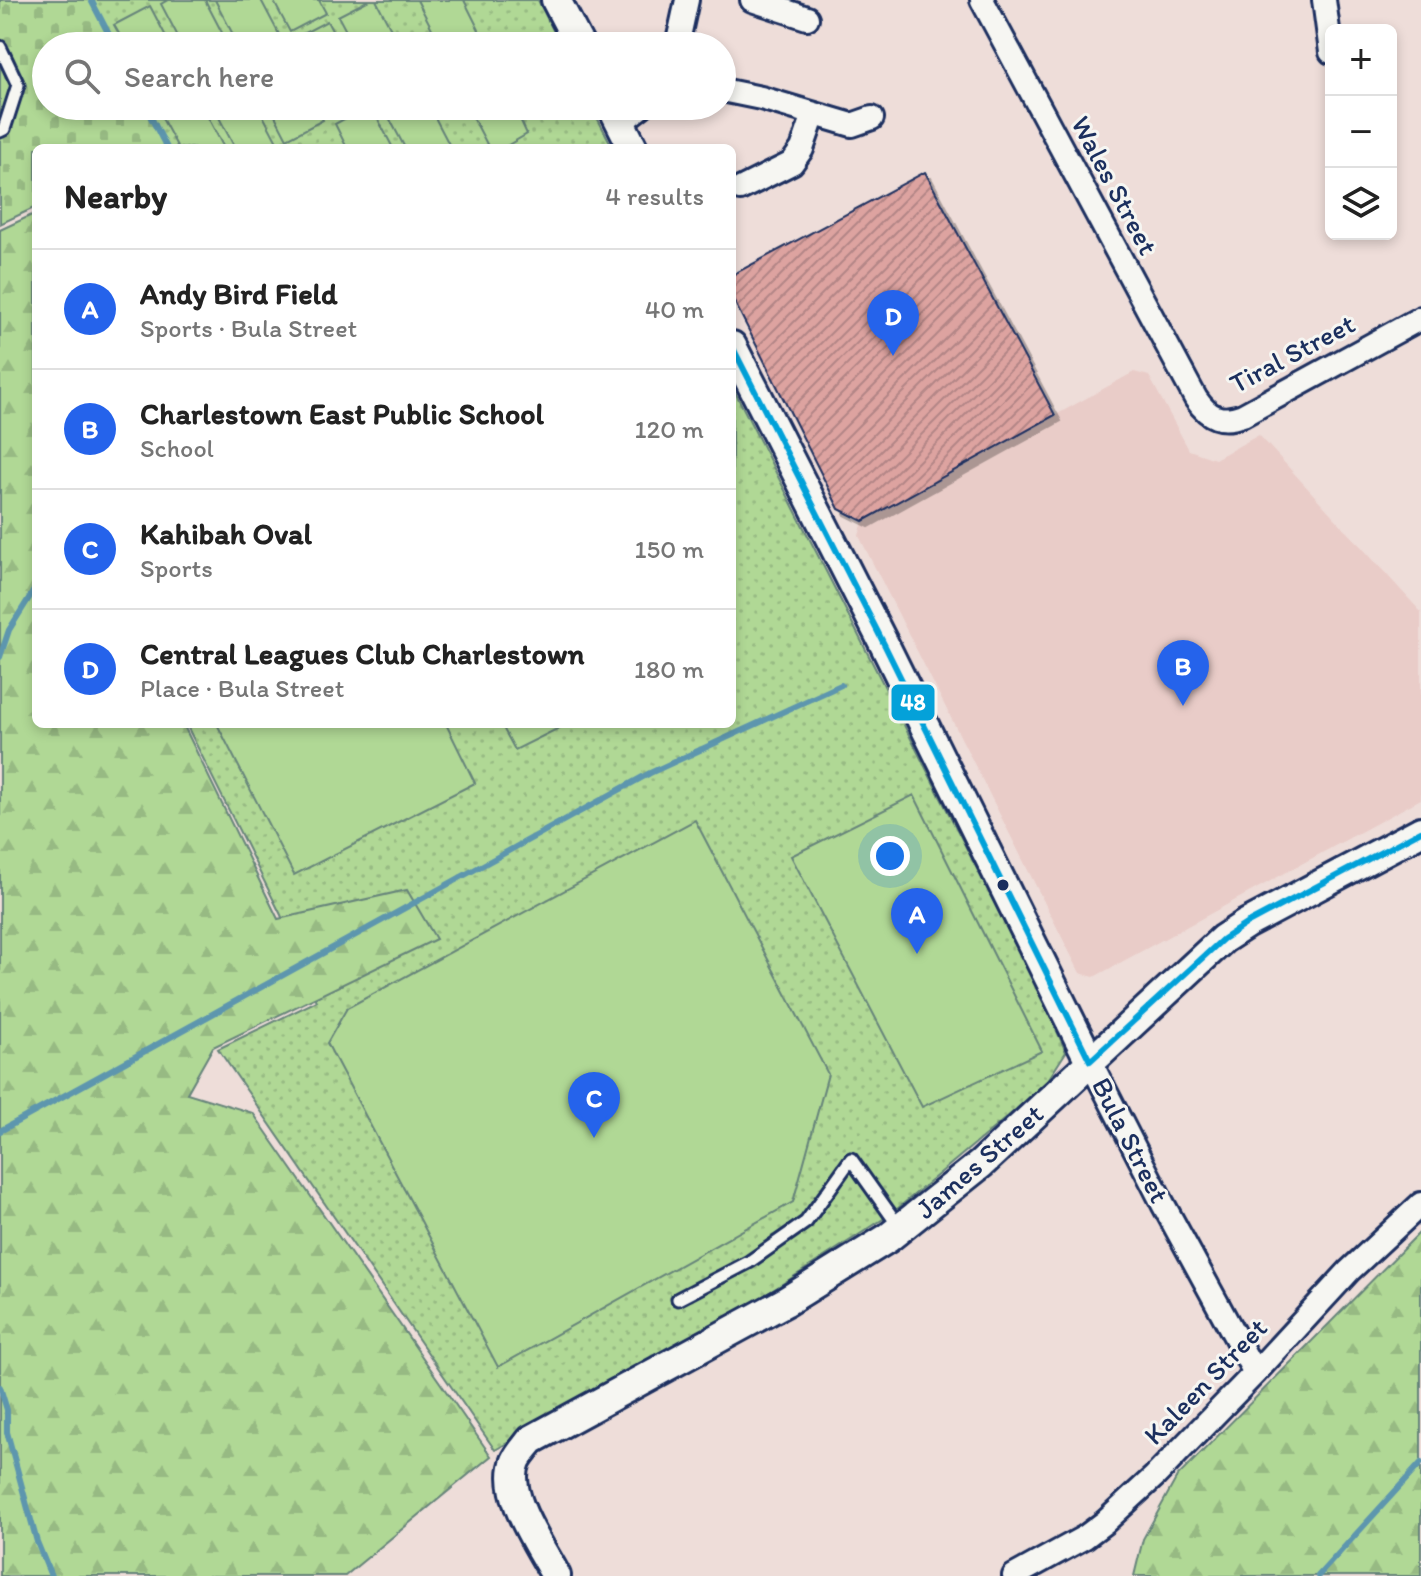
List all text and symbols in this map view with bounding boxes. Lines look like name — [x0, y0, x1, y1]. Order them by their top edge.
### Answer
map controls — [1325, 24, 1397, 240]
button: + — [1325, 24, 1397, 96]
search box — [32, 32, 736, 120]
icon: search — [60, 54, 104, 98]
text: Search here — [124, 58, 274, 95]
button: − — [1325, 96, 1397, 168]
street label: Wales Street — [1064, 110, 1166, 260]
button: layers — [1325, 168, 1397, 240]
text: Nearby — [64, 176, 167, 217]
text: 4 results — [605, 180, 704, 212]
text: Andy Bird Field — [140, 275, 338, 312]
pin: D — [867, 290, 919, 356]
text: A — [82, 293, 98, 325]
text: 40 m — [645, 293, 704, 325]
street label: Tiral Street — [1224, 306, 1360, 400]
text: Sports · Bula Street — [140, 312, 357, 344]
text: Charlestown East Public School — [140, 395, 544, 432]
text: B — [82, 413, 98, 445]
text: 120 m — [635, 413, 704, 445]
text: School — [140, 432, 214, 464]
text: Kahibah Oval — [140, 515, 312, 552]
text: C — [82, 533, 98, 565]
text: 150 m — [635, 533, 704, 565]
text: Sports — [140, 552, 213, 584]
text: Central Leagues Club Charlestown — [140, 635, 584, 672]
pin: B — [1157, 640, 1209, 706]
text: D — [81, 653, 99, 685]
text: 180 m — [634, 653, 704, 685]
text: Place · Bula Street — [140, 672, 344, 704]
line badge: 48 — [890, 683, 936, 722]
text: 48 — [900, 689, 926, 716]
your location — [870, 836, 910, 876]
unlabelled marker — [995, 877, 1011, 893]
pin: A — [891, 888, 943, 954]
pin: C — [568, 1072, 620, 1138]
street label: Bula Street — [1085, 1072, 1177, 1208]
street label: James Street — [908, 1096, 1050, 1226]
street label: Kaleen Street — [1136, 1311, 1274, 1451]

